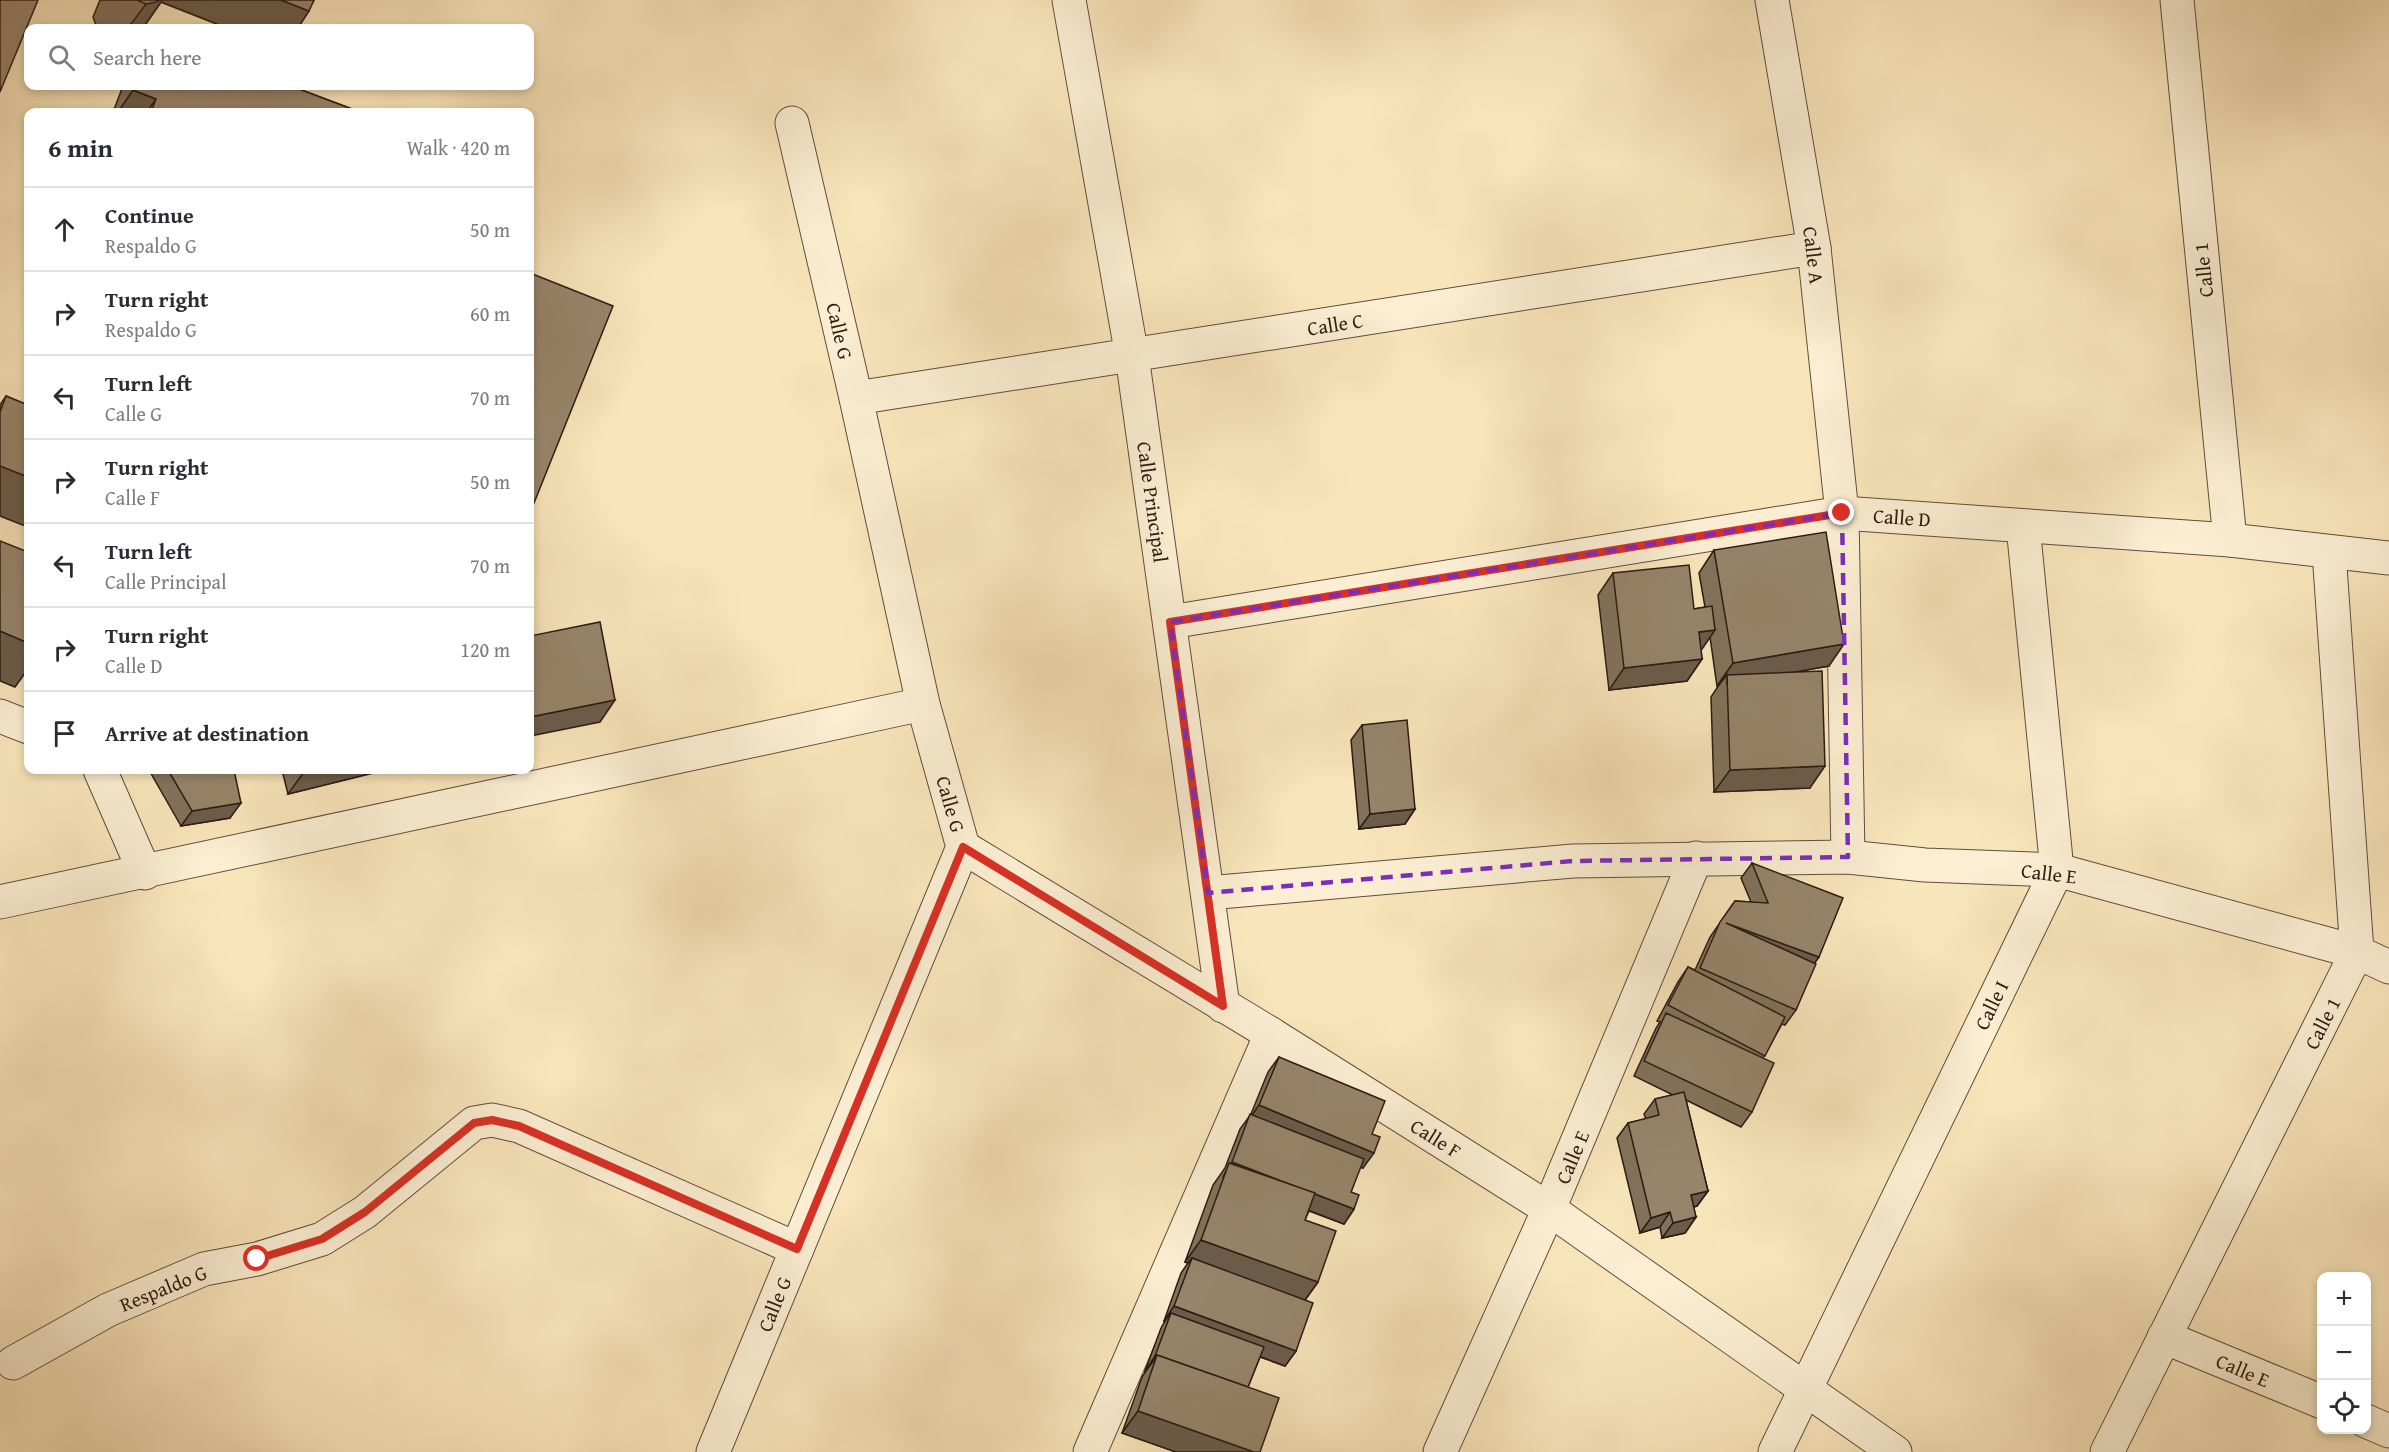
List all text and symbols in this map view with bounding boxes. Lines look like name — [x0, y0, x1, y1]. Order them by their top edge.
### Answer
search box — [24, 24, 534, 90]
icon: search — [45, 41, 78, 74]
text: Search here — [93, 41, 202, 73]
text: 6 min — [48, 128, 113, 167]
text: Walk · 420 m — [407, 133, 510, 162]
text: Continue — [105, 199, 194, 231]
icon: ahead — [48, 213, 81, 246]
text: 50 m — [470, 215, 510, 244]
street label: Calle A — [1796, 225, 1832, 285]
text: Respaldo G — [105, 231, 197, 260]
street label: Calle 1 — [2186, 241, 2220, 299]
text: Turn right — [105, 283, 208, 315]
icon: right — [48, 297, 81, 330]
text: 60 m — [470, 299, 510, 328]
street label: Calle G — [819, 300, 861, 362]
street label: Calle C — [1305, 305, 1365, 343]
text: Respaldo G — [105, 315, 197, 344]
text: Turn left — [105, 367, 192, 399]
icon: left — [48, 381, 81, 414]
text: 70 m — [470, 383, 510, 412]
text: Calle G — [105, 399, 162, 428]
street label: Calle Principal — [1130, 440, 1176, 565]
text: Turn right — [105, 451, 208, 483]
icon: right — [48, 465, 81, 498]
text: 50 m — [470, 467, 510, 496]
text: Calle F — [105, 483, 160, 512]
route end — [1828, 499, 1854, 525]
street label: Calle D — [1872, 501, 1932, 533]
text: Turn left — [105, 535, 192, 567]
icon: left — [48, 549, 81, 582]
text: 70 m — [470, 551, 510, 580]
text: Calle Principal — [105, 567, 227, 596]
text: Turn right — [105, 619, 208, 651]
icon: right — [48, 633, 81, 666]
text: 120 m — [460, 635, 510, 664]
text: Calle D — [105, 651, 163, 680]
icon: arrive — [48, 717, 81, 750]
text: Arrive at destination — [105, 717, 309, 749]
street label: Calle G — [929, 773, 973, 836]
street label: Calle E — [2020, 855, 2078, 891]
street label: Calle I — [1967, 975, 2015, 1035]
street label: Calle 1 — [2297, 992, 2347, 1054]
street label: Calle F — [1405, 1111, 1467, 1165]
street label: Calle E — [1548, 1126, 1596, 1188]
route start — [243, 1245, 269, 1271]
street label: Respaldo G — [115, 1257, 211, 1319]
street label: Calle G — [750, 1272, 798, 1336]
map controls — [2317, 1272, 2371, 1434]
button: + — [2317, 1272, 2371, 1326]
button: − — [2317, 1326, 2371, 1380]
street label: Calle E — [2212, 1346, 2274, 1394]
button: locate — [2317, 1380, 2371, 1434]

